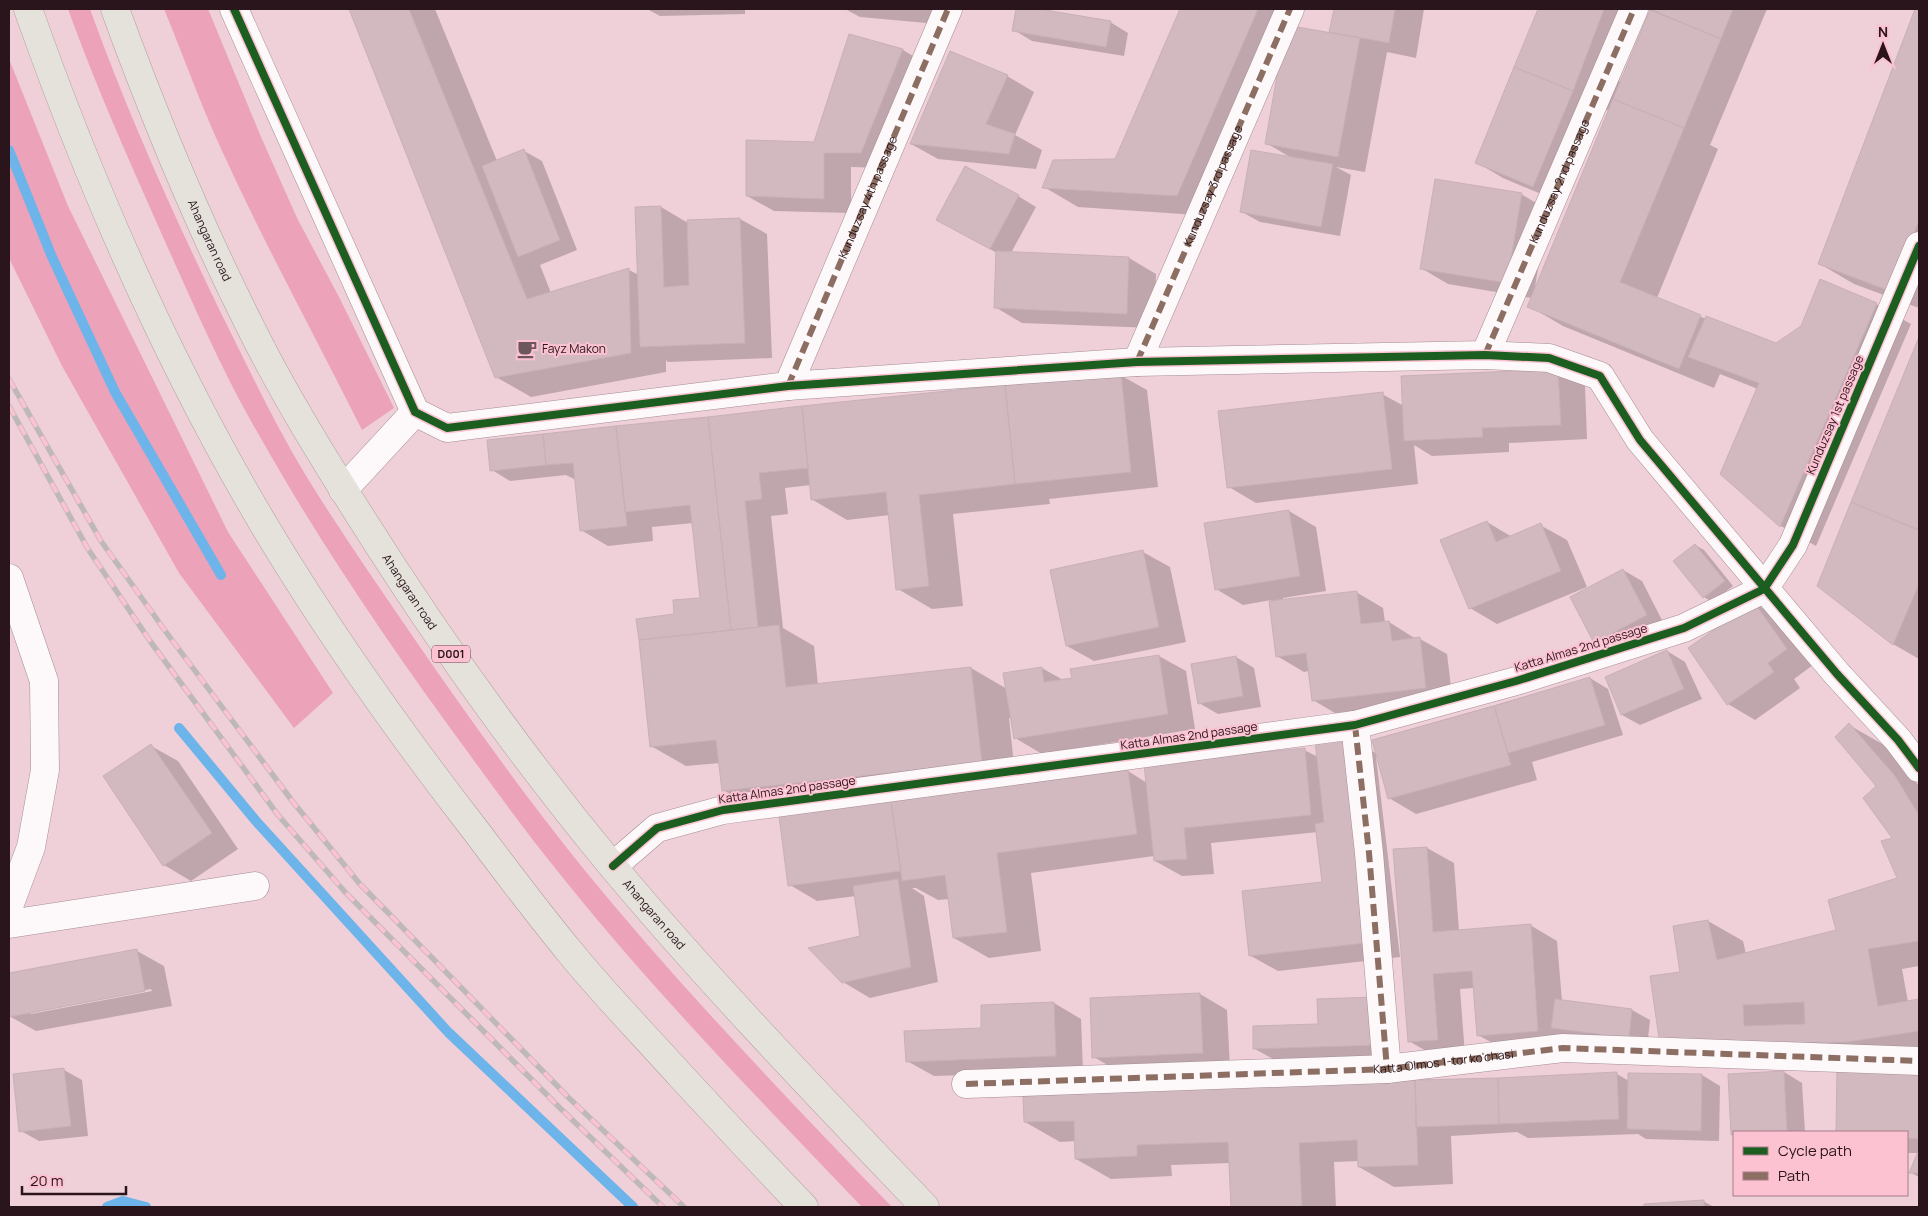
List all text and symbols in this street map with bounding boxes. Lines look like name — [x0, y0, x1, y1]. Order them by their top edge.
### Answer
north arrow — [1858, 20, 1908, 70]
text: N — [1878, 22, 1888, 41]
street label: Kunduzsay 2nd passage — [1525, 116, 1594, 246]
street label: Kunduzsay 3rd passage — [1179, 122, 1247, 249]
street label: Kunduzsay 4th passage — [834, 133, 901, 261]
street label: Ahangaran road — [184, 197, 236, 284]
cafe icon: Fayz Makon — [516, 338, 538, 360]
place label: Fayz Makon — [542, 340, 606, 357]
street label: Kunduzsay 1st passage — [1802, 352, 1867, 477]
street label: Ahangaran road — [378, 550, 441, 633]
street label: Katta Almas 2nd passage — [1512, 619, 1649, 676]
road number: D001 — [432, 646, 470, 662]
street label: Katta Almas 2nd passage — [1119, 717, 1259, 754]
street label: Katta Almas 2nd passage — [717, 771, 857, 808]
street label: Ahangaran road — [619, 876, 689, 953]
street label: Katta Olmos 1-tor ko'chasi — [1373, 1045, 1514, 1077]
legend — [1733, 1131, 1908, 1196]
text: Cycle path — [1778, 1140, 1852, 1161]
scale bar — [22, 1164, 126, 1196]
text: Path — [1778, 1165, 1810, 1186]
text: 20 m — [30, 1170, 63, 1191]

